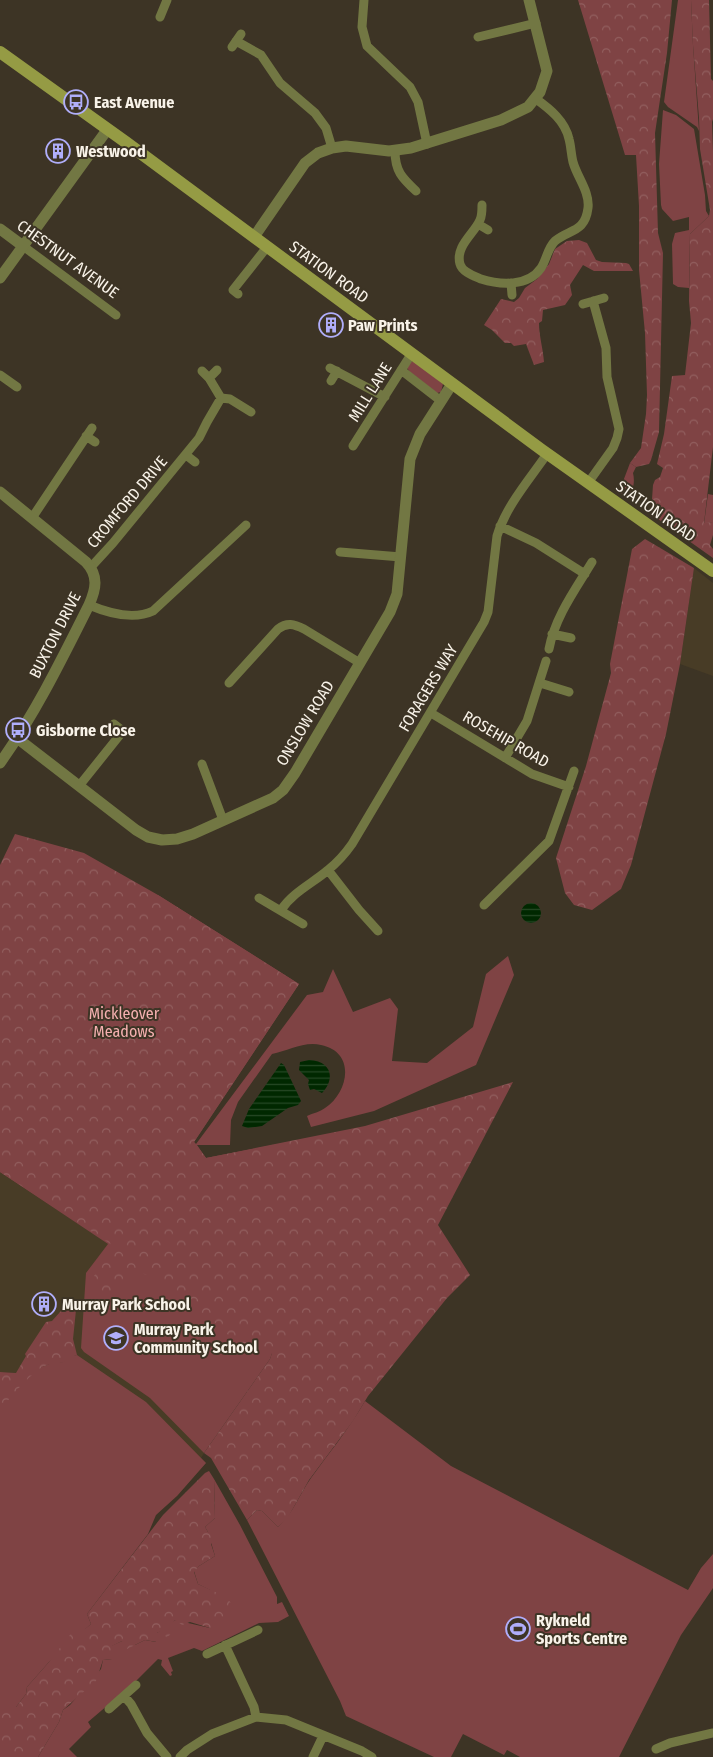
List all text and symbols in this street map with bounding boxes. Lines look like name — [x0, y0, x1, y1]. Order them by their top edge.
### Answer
bus stop icon: East Avenue — [63, 89, 89, 115]
place label: East Avenue — [94, 93, 174, 112]
building icon: Westwood — [45, 138, 71, 164]
place label: Westwood — [76, 142, 146, 161]
street label: CHESTNUT AVENUE — [14, 216, 122, 302]
street label: STATION ROAD — [286, 237, 372, 307]
building icon: Paw Prints — [318, 312, 344, 338]
place label: Paw Prints — [348, 316, 418, 335]
street label: MILL LANE — [344, 359, 396, 425]
street label: CROMFORD DRIVE — [83, 452, 171, 552]
street label: STATION ROAD — [612, 477, 700, 545]
street label: BUXTON DRIVE — [25, 589, 85, 681]
street label: FORAGERS WAY — [395, 641, 461, 735]
street label: ONSLOW ROAD — [272, 677, 338, 769]
street label: ROSEHIP ROAD — [460, 707, 552, 771]
bus stop icon: Gisborne Close — [5, 717, 31, 743]
place label: Gisborne Close — [36, 721, 136, 740]
park label: Mickleover Meadows — [89, 1004, 160, 1041]
building icon: Murray Park School — [31, 1291, 57, 1317]
place label: Murray Park School — [62, 1295, 191, 1314]
place label: Murray Park Community School — [134, 1320, 258, 1357]
school or university icon: Murray Park Community School — [103, 1325, 129, 1351]
place label: Rykneld Sports Centre — [536, 1611, 627, 1648]
sports icon: Rykneld Sports Centre — [505, 1616, 531, 1642]

